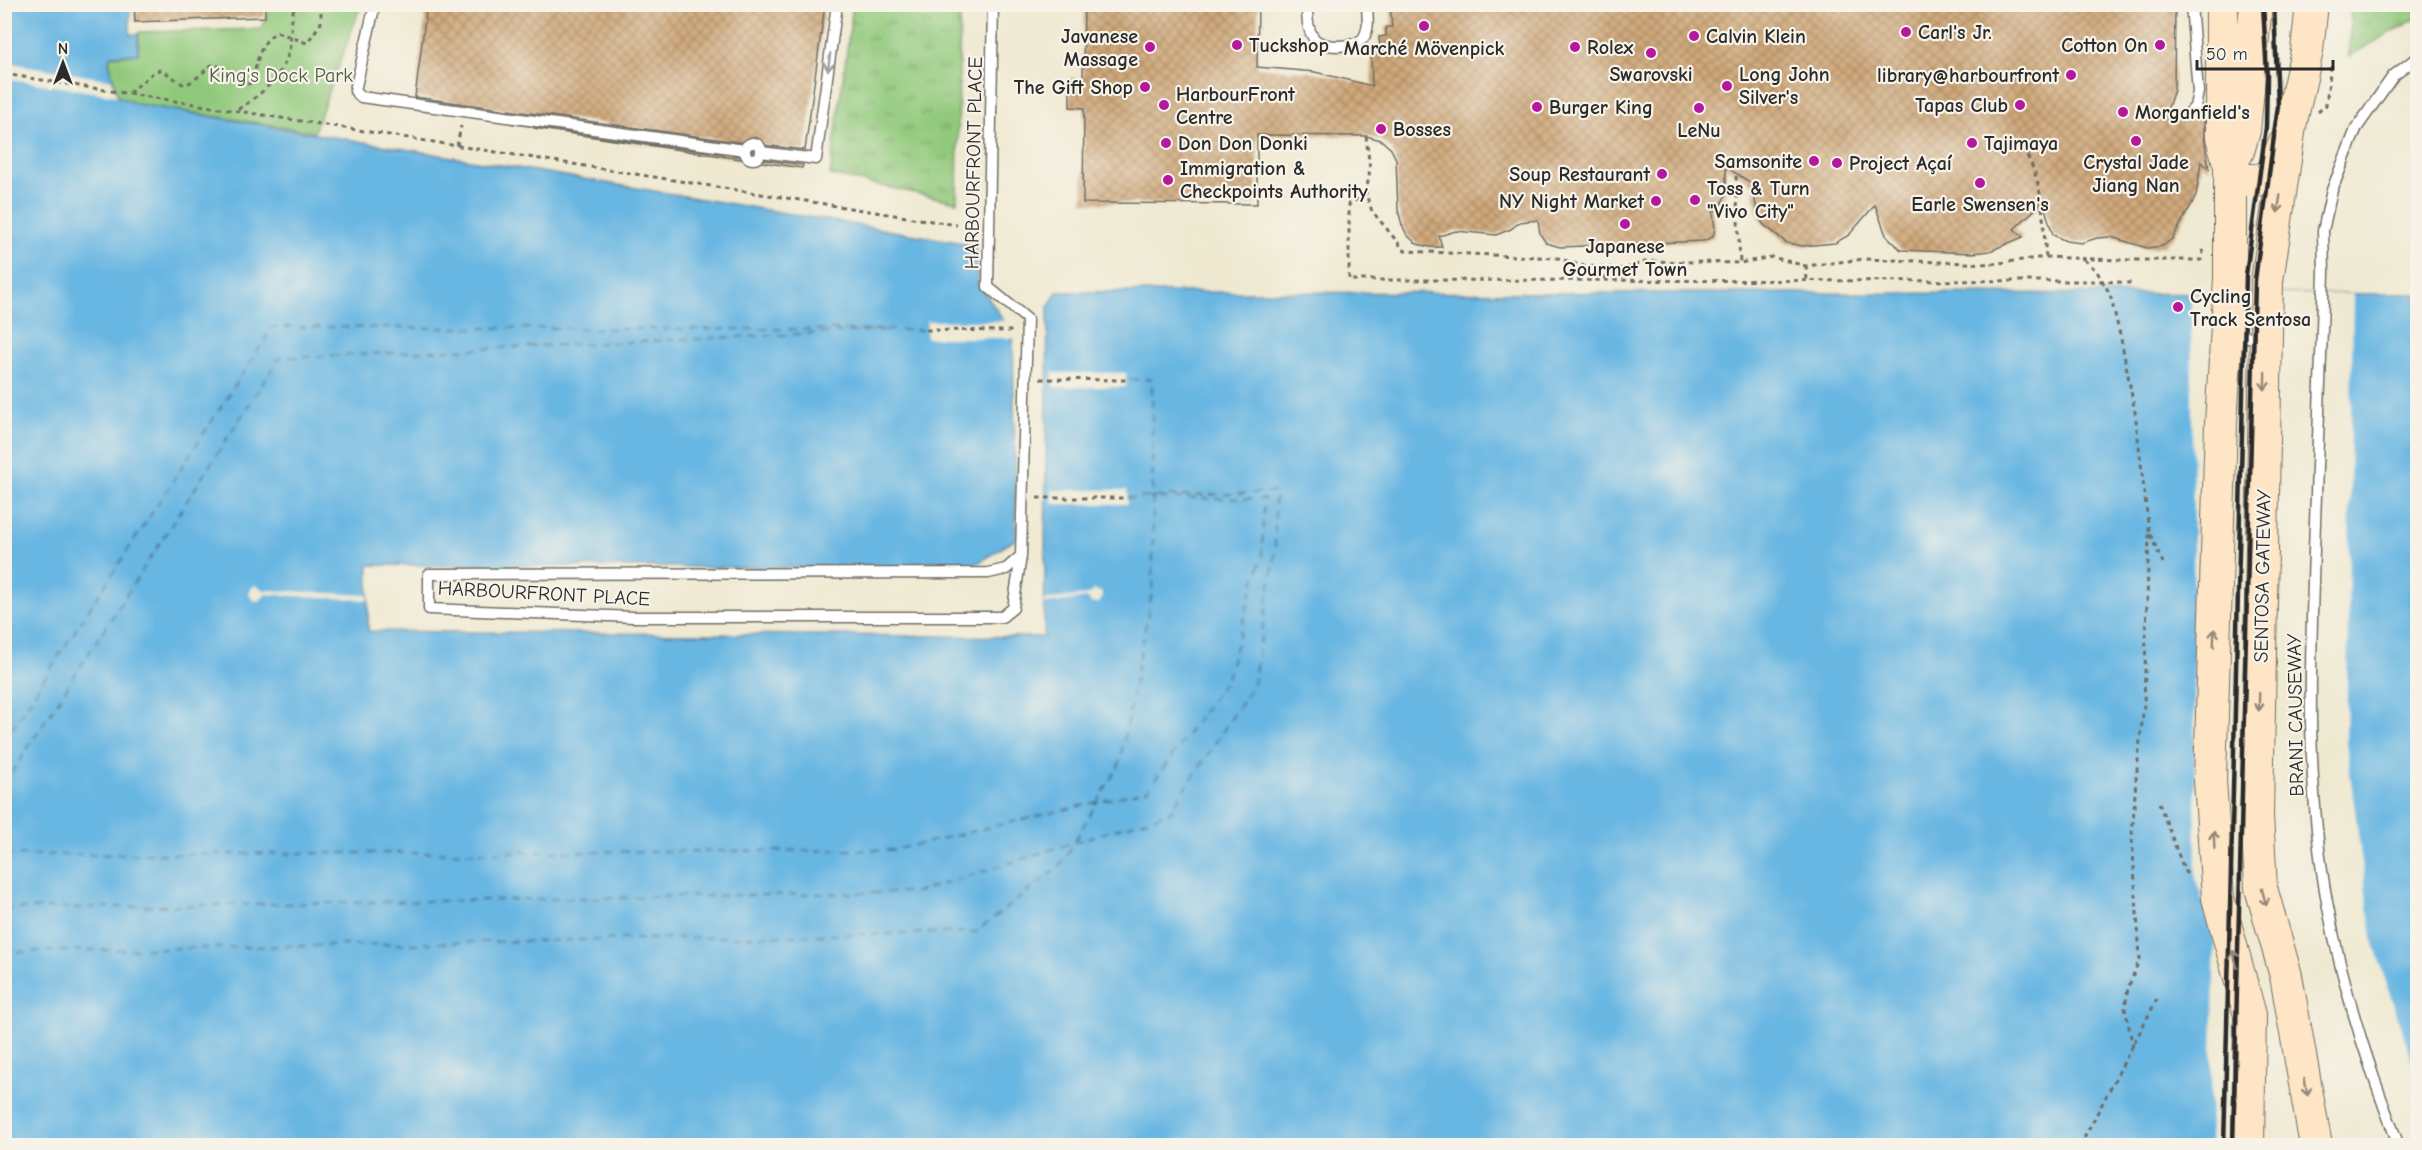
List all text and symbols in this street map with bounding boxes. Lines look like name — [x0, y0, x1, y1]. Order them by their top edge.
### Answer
marker: Marché Mövenpick — [1417, 19, 1431, 33]
place label: Carl's Jr. — [1918, 21, 1992, 44]
place label: Javanese Massage — [1061, 25, 1138, 71]
place label: Calvin Klein — [1706, 25, 1806, 48]
marker: Carl's Jr. — [1899, 25, 1913, 39]
marker: Calvin Klein — [1687, 29, 1701, 43]
north arrow — [33, 33, 93, 93]
scale bar — [2197, 33, 2334, 71]
place label: Tuckshop — [1249, 34, 1329, 57]
place label: Cotton On — [2061, 34, 2148, 57]
place label: Rolex — [1587, 36, 1634, 59]
place label: Marché Mövenpick — [1344, 37, 1504, 60]
marker: Tuckshop — [1230, 38, 1244, 52]
marker: Cotton On — [2153, 38, 2167, 52]
text: N — [58, 40, 68, 58]
marker: Javanese Massage — [1143, 40, 1157, 54]
marker: Rolex — [1568, 40, 1582, 54]
text: 50 m — [2206, 44, 2248, 65]
marker: Swarovski — [1644, 46, 1658, 60]
one-way arrow — [824, 52, 835, 72]
street label: HARBOURFRONT PLACE — [960, 56, 987, 270]
place label: Swarovski — [1609, 63, 1693, 86]
place label: Long John Silver's — [1739, 63, 1830, 109]
park label: King's Dock Park — [209, 64, 353, 87]
place label: library@harbourfront — [1877, 64, 2059, 87]
marker: library@harbourfront — [2064, 68, 2078, 82]
place label: The Gift Shop — [1014, 76, 1133, 99]
marker: Long John Silver's — [1720, 79, 1734, 93]
marker: The Gift Shop — [1138, 80, 1152, 94]
place label: HarbourFront Centre — [1176, 83, 1295, 129]
place label: Tapas Club — [1915, 94, 2008, 117]
place label: Burger King — [1549, 96, 1653, 119]
marker: HarbourFront Centre — [1157, 98, 1171, 112]
marker: Tapas Club — [2013, 98, 2027, 112]
marker: Burger King — [1530, 100, 1544, 114]
marker: LeNu — [1692, 101, 1706, 115]
place label: Morganfield's — [2135, 101, 2250, 124]
marker: Morganfield's — [2116, 105, 2130, 119]
place label: Bosses — [1393, 118, 1451, 141]
place label: LeNu — [1677, 119, 1721, 142]
marker: Bosses — [1374, 122, 1388, 136]
place label: Don Don Donki — [1178, 132, 1308, 155]
place label: Tajimaya — [1984, 132, 2058, 155]
marker: Crystal Jade Jiang Nan — [2129, 134, 2143, 148]
marker: Don Don Donki — [1159, 136, 1173, 150]
marker: Tajimaya — [1965, 136, 1979, 150]
place label: Samsonite — [1715, 150, 1802, 173]
place label: Crystal Jade Jiang Nan — [2083, 151, 2189, 197]
place label: Project Açaí — [1849, 152, 1953, 175]
marker: Samsonite — [1807, 154, 1821, 168]
marker: Project Açaí — [1830, 156, 1844, 170]
place label: Immigration & Checkpoints Authority — [1180, 157, 1369, 203]
place label: Soup Restaurant — [1509, 163, 1650, 186]
marker: Soup Restaurant — [1655, 167, 1669, 181]
marker: Immigration & Checkpoints Authority — [1161, 173, 1175, 187]
marker: Earle Swensen's — [1973, 176, 1987, 190]
place label: Toss & Turn "Vivo City" — [1707, 177, 1810, 223]
place label: NY Night Market — [1499, 190, 1644, 213]
marker: Toss & Turn "Vivo City" — [1688, 193, 1702, 207]
place label: Earle Swensen's — [1911, 193, 2049, 216]
marker: NY Night Market — [1649, 194, 1663, 208]
one-way arrow — [2274, 194, 2285, 214]
marker: Japanese Gourmet Town — [1618, 217, 1632, 231]
place label: Japanese Gourmet Town — [1563, 235, 1687, 281]
place label: Cycling Track Sentosa — [2190, 285, 2311, 331]
marker: Cycling Track Sentosa — [2171, 300, 2185, 314]
one-way arrow — [2259, 371, 2271, 391]
street label: SENTOSA GATEWAY — [2249, 489, 2276, 663]
street label: HARBOURFRONT PLACE — [437, 576, 651, 611]
one-way arrow — [2209, 629, 2220, 649]
street label: BRANI CAUSEWAY — [2283, 633, 2308, 797]
one-way arrow — [2254, 692, 2265, 712]
one-way arrow — [2208, 830, 2219, 850]
one-way arrow — [2258, 887, 2270, 906]
one-way arrow — [2228, 950, 2240, 969]
one-way arrow — [2300, 1077, 2311, 1096]

